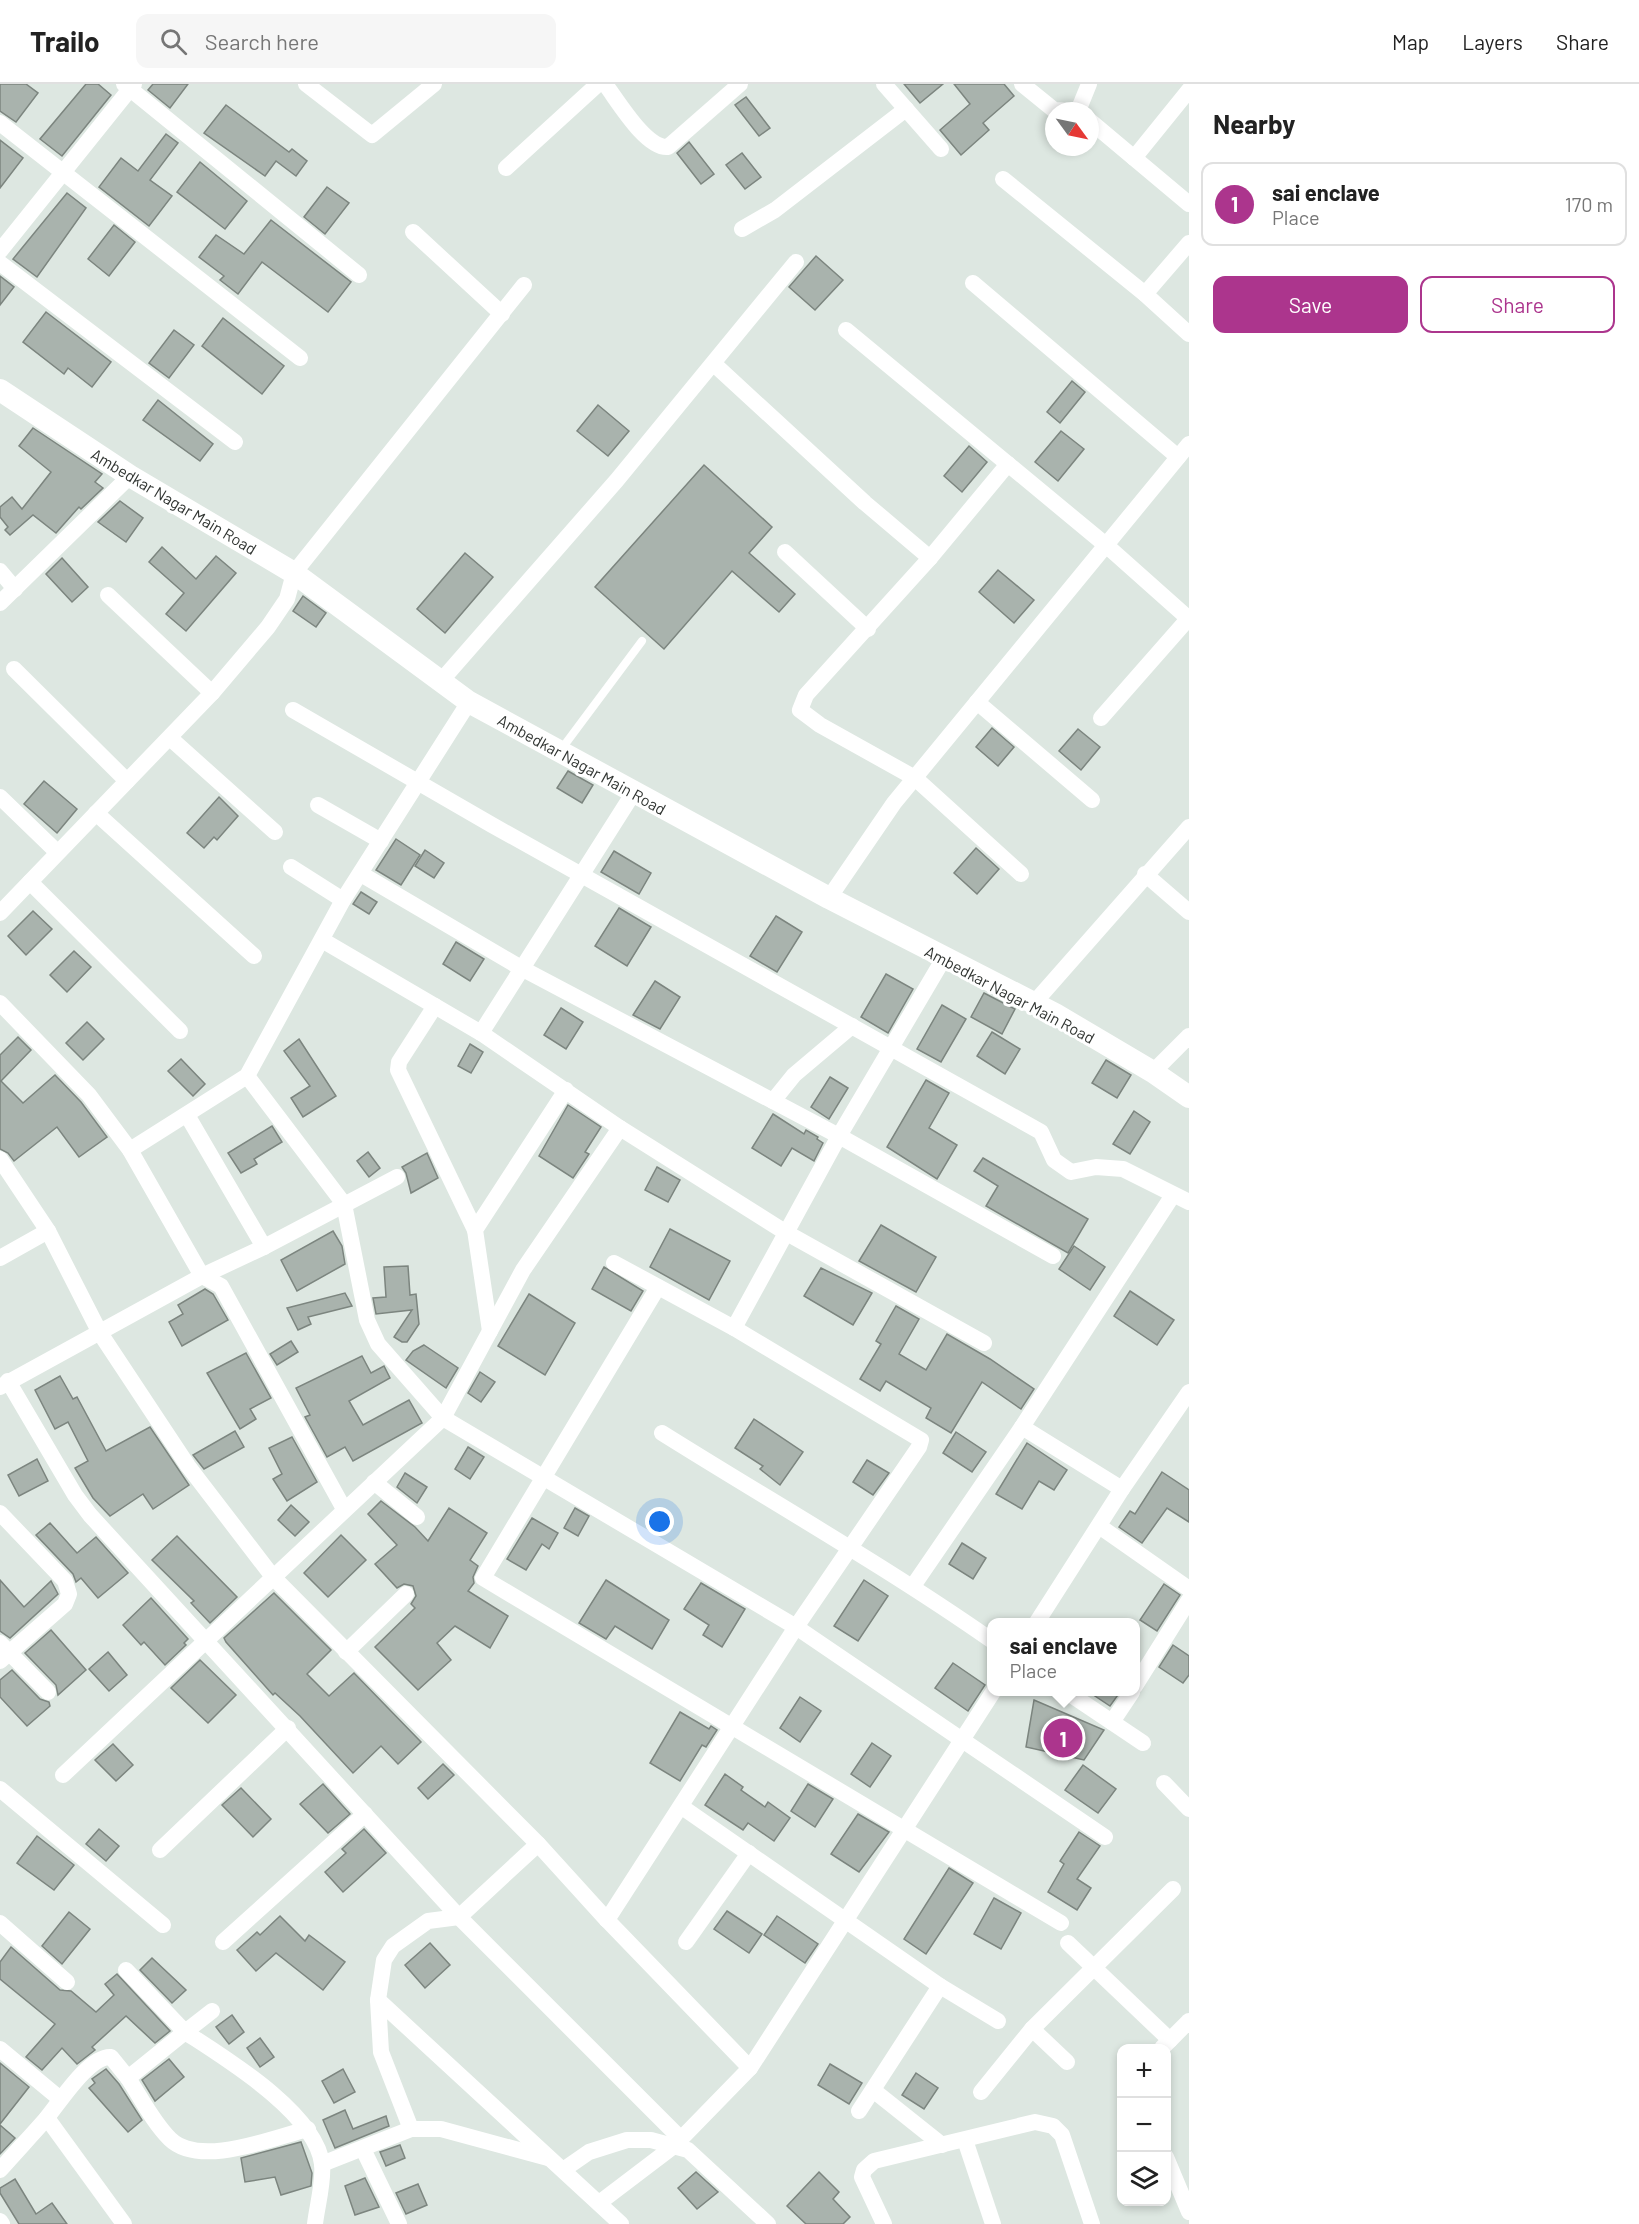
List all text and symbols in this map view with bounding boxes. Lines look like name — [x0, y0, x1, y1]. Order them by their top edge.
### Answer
search box — [136, 14, 556, 68]
text: Trailo — [30, 24, 100, 58]
icon: search — [157, 25, 190, 58]
text: Search here — [205, 28, 319, 54]
text: Map — [1392, 29, 1429, 54]
text: Layers — [1462, 29, 1523, 54]
text: Share — [1556, 29, 1609, 54]
north arrow — [1045, 102, 1099, 156]
text: Nearby — [1213, 108, 1295, 139]
text: sai enclave — [1272, 179, 1380, 205]
text: 1 — [1231, 192, 1238, 216]
text: 170 m — [1565, 192, 1613, 216]
text: Place — [1272, 205, 1320, 229]
button: Save — [1213, 276, 1408, 333]
button: Share — [1420, 276, 1615, 333]
street label: Ambedkar Nagar Main Road — [88, 444, 260, 558]
street label: Ambedkar Nagar Main Road — [495, 710, 669, 818]
street label: Ambedkar Nagar Main Road — [922, 941, 1098, 1047]
your location — [645, 1507, 674, 1536]
popup — [987, 1618, 1140, 1696]
text: sai enclave — [1010, 1632, 1117, 1658]
text: Place — [1010, 1658, 1057, 1682]
pin: 1 — [1044, 1716, 1082, 1760]
map controls — [1117, 2044, 1171, 2206]
button: + — [1117, 2044, 1171, 2098]
button: − — [1117, 2098, 1171, 2152]
button: layers — [1117, 2152, 1171, 2206]

